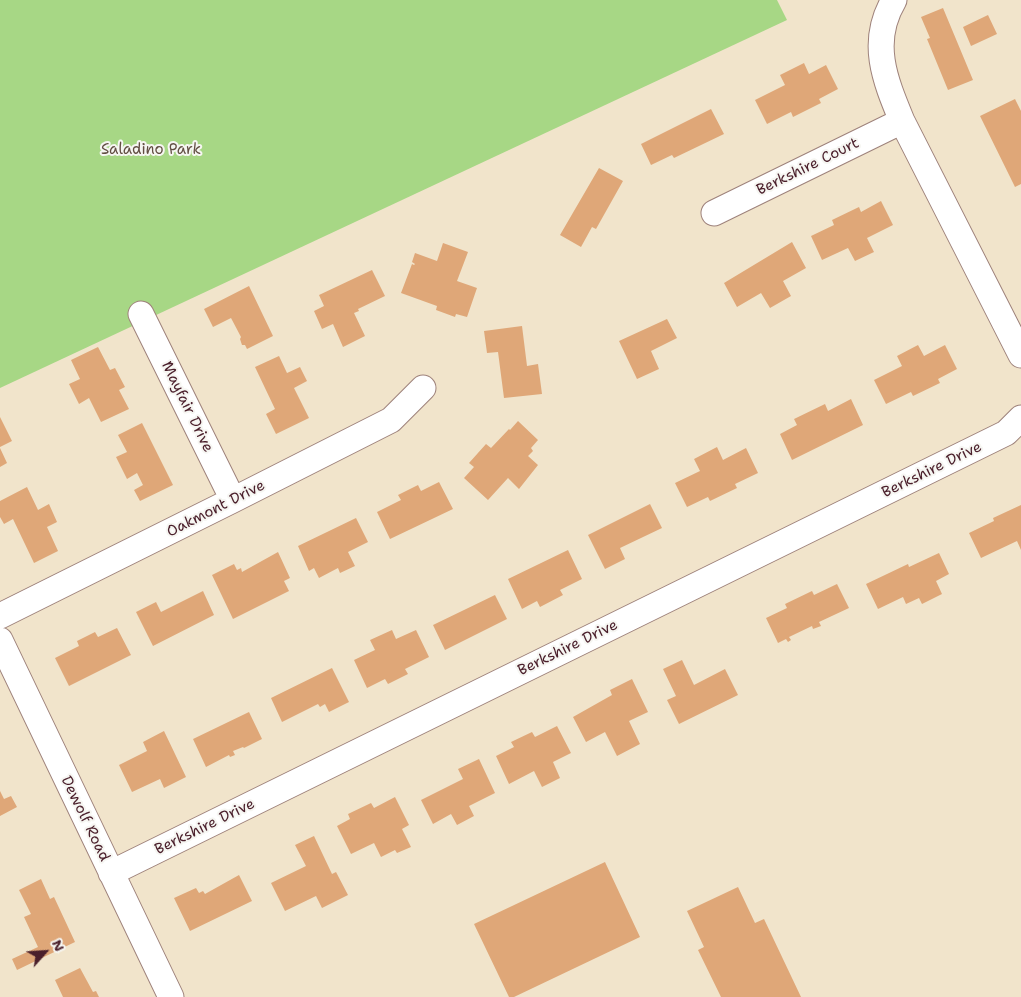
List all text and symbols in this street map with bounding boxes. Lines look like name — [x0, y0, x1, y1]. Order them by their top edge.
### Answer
street label: Berkshire Court — [754, 134, 862, 200]
park label: Saladino Park — [101, 141, 201, 159]
street label: Mayfair Drive — [157, 359, 217, 455]
street label: Berkshire Drive — [879, 438, 985, 502]
street label: Oakmont Drive — [164, 477, 268, 541]
street label: Berkshire Drive — [515, 616, 621, 680]
street label: Dewolf Road — [57, 773, 113, 865]
street label: Berkshire Drive — [152, 795, 258, 859]
north arrow — [20, 927, 70, 977]
text: N — [48, 936, 69, 954]

